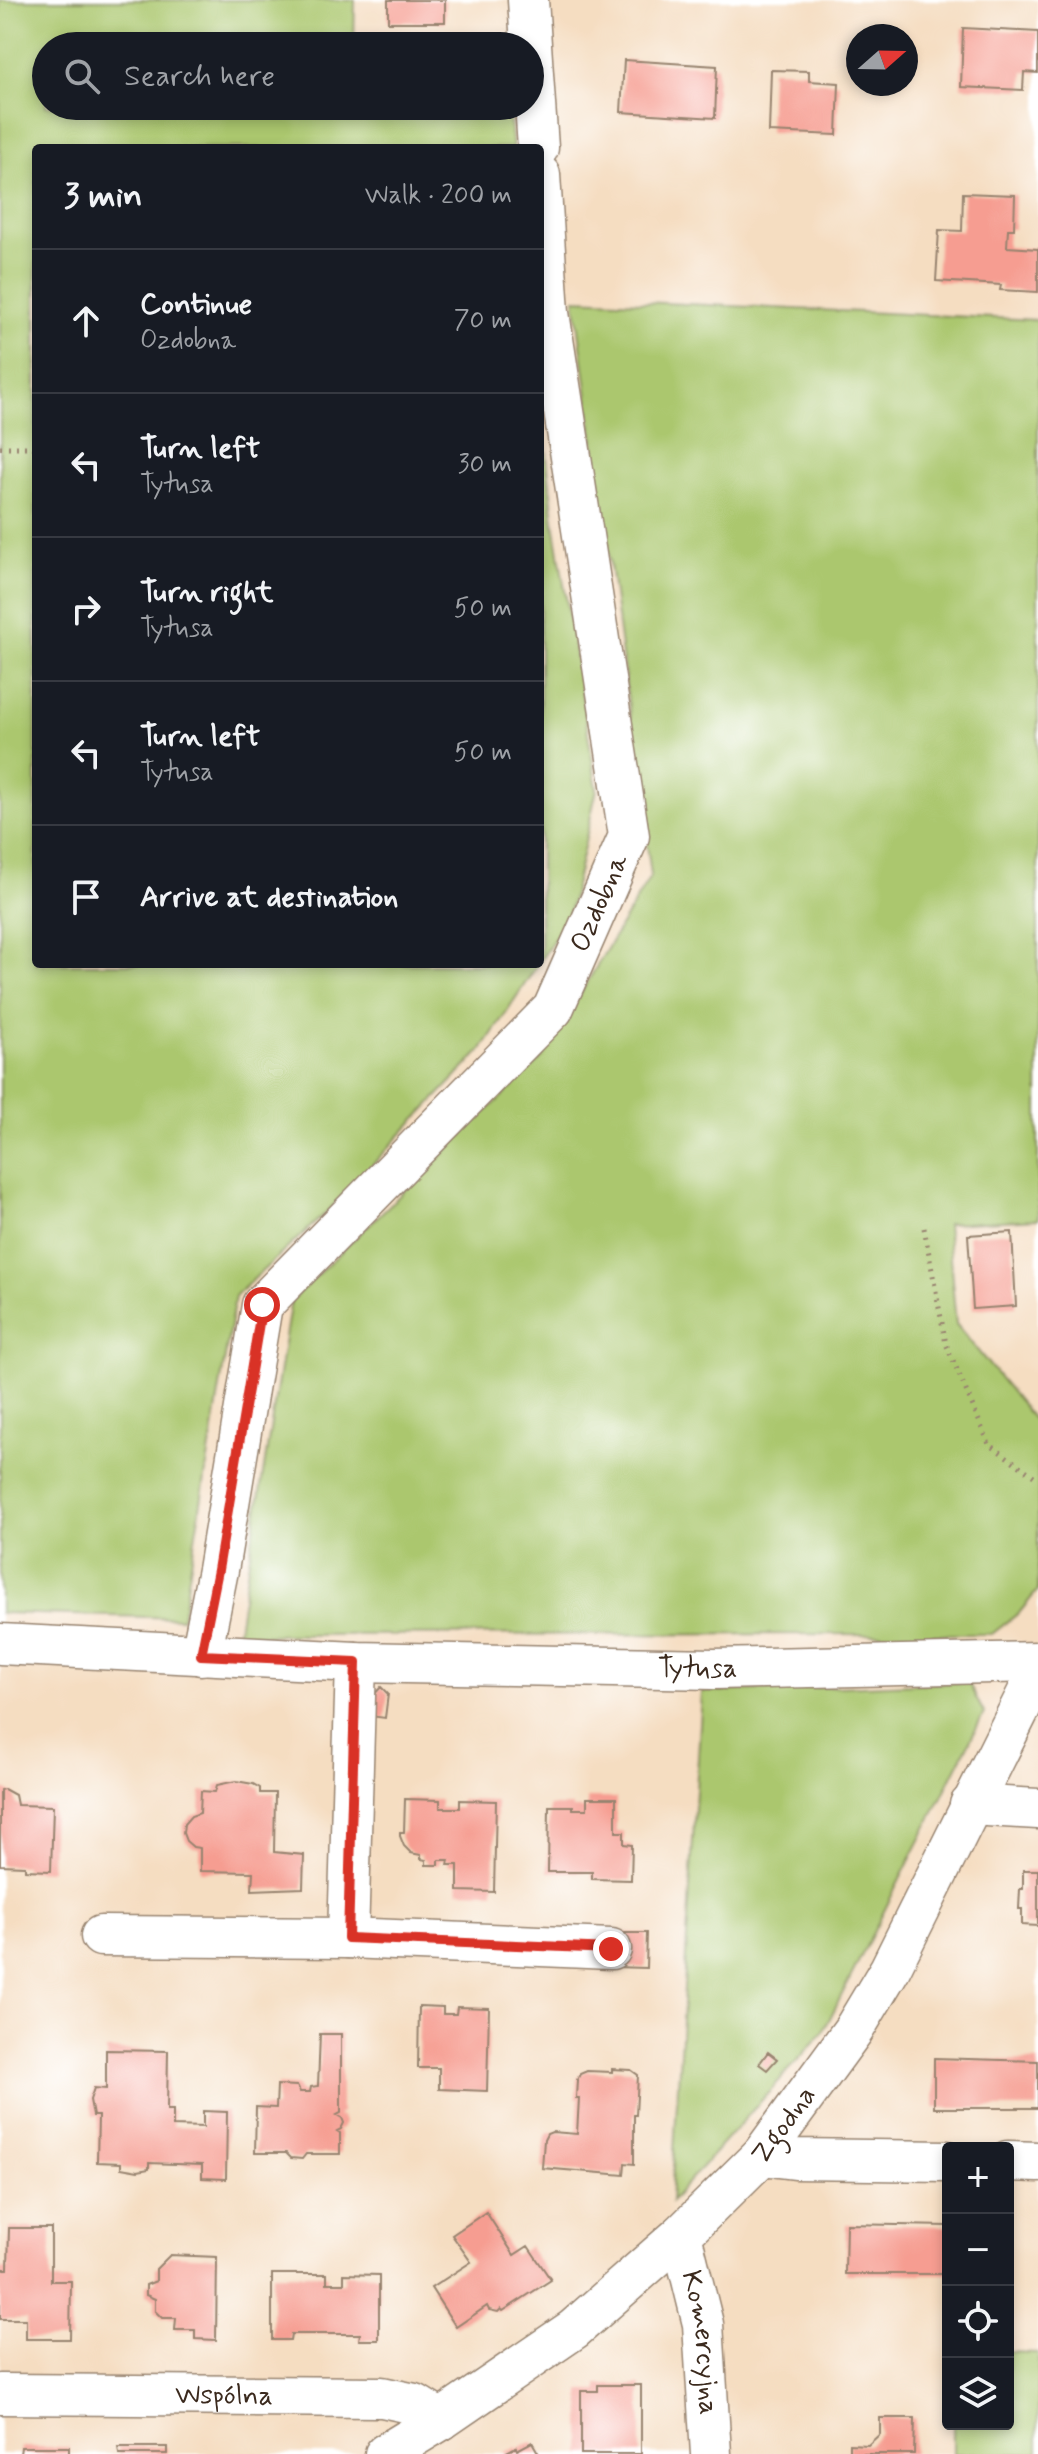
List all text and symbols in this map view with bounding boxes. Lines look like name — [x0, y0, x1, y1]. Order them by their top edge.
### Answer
north arrow — [846, 24, 918, 96]
search box — [32, 32, 544, 120]
icon: search — [60, 54, 104, 98]
text: Search here — [124, 57, 275, 96]
text: 3 min — [64, 174, 142, 219]
text: Walk · 200 m — [365, 179, 512, 213]
text: Continue — [140, 285, 252, 324]
icon: ahead — [64, 299, 108, 343]
text: 70 m — [454, 304, 512, 338]
text: Ozdobna — [140, 324, 236, 358]
text: Turn left — [140, 429, 260, 468]
icon: left — [64, 443, 108, 487]
text: 30 m — [458, 448, 512, 482]
text: Tytusa — [140, 468, 214, 502]
text: Turn right — [140, 573, 273, 612]
icon: right — [64, 587, 108, 631]
text: 50 m — [454, 592, 512, 626]
text: Tytusa — [140, 612, 214, 646]
text: Turn left — [140, 717, 260, 756]
icon: left — [64, 731, 108, 775]
text: 50 m — [454, 736, 512, 770]
text: Tytusa — [140, 756, 214, 790]
street label: Ozdobna — [562, 848, 637, 958]
icon: arrive — [64, 875, 108, 919]
text: Arrive at destination — [140, 878, 398, 917]
route start — [244, 1287, 280, 1323]
street label: Tytusa — [657, 1649, 738, 1688]
route end — [593, 1931, 629, 1967]
street label: Zgodna — [743, 2079, 825, 2172]
map controls — [942, 2142, 1014, 2430]
button: + — [942, 2142, 1014, 2214]
button: − — [942, 2214, 1014, 2286]
street label: Komercyjna — [672, 2267, 727, 2416]
button: locate — [942, 2286, 1014, 2358]
button: layers — [942, 2358, 1014, 2430]
street label: Wspólna — [175, 2377, 273, 2415]

